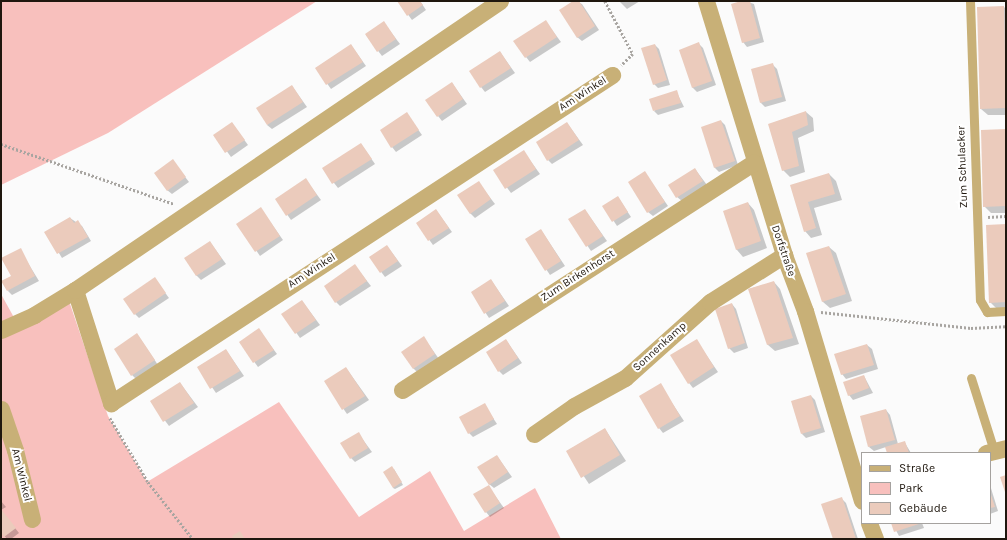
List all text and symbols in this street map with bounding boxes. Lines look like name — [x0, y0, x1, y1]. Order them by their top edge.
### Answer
street label: Am Winkel — [557, 74, 609, 114]
street label: Zum Schulacker — [955, 126, 971, 208]
street label: Dorfstraße — [768, 224, 798, 278]
street label: Zum Birkenhorst — [539, 247, 617, 305]
street label: Am Winkel — [286, 251, 338, 291]
street label: Sonnenkamp — [631, 320, 689, 374]
street label: Am Winkel — [8, 447, 34, 503]
legend — [861, 452, 991, 524]
text: Straße — [899, 461, 935, 475]
text: Park — [899, 481, 923, 495]
text: Gebäude — [899, 501, 947, 515]

